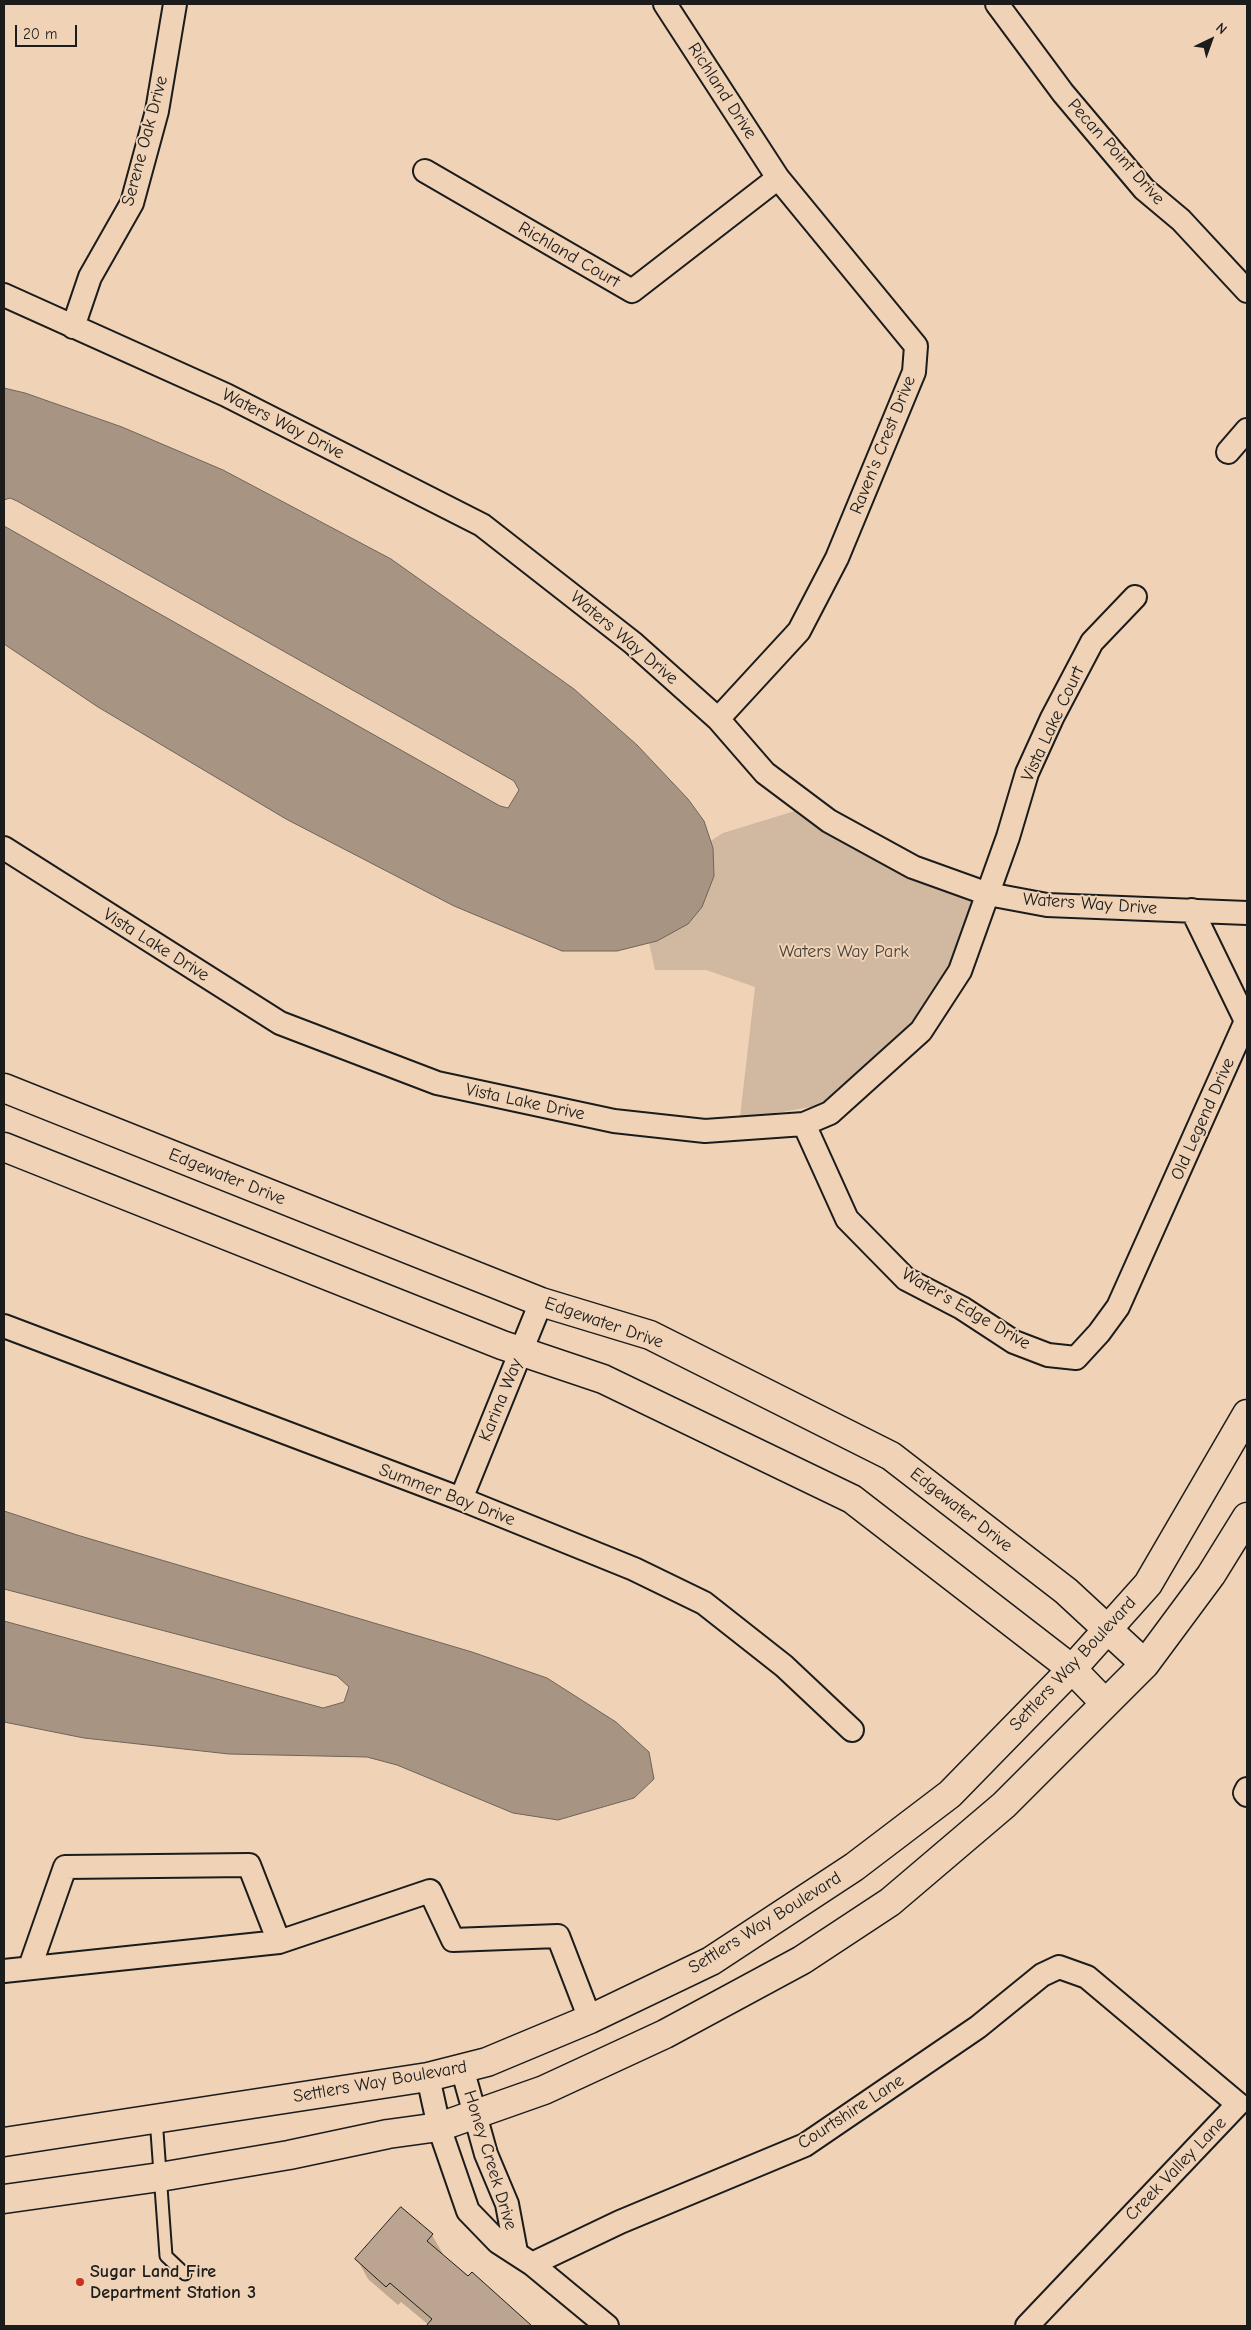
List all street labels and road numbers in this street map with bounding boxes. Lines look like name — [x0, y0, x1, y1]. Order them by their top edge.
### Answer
street label: Richland Drive — [683, 39, 761, 143]
street label: Serene Oak Drive — [117, 73, 173, 209]
street label: Pecan Point Drive — [1063, 95, 1169, 209]
street label: Richland Court — [514, 217, 624, 293]
street label: Raven's Crest Drive — [845, 373, 921, 517]
street label: Waters Way Drive — [218, 384, 348, 464]
street label: Waters Way Drive — [566, 587, 682, 689]
street label: Vista Lake Court — [1017, 663, 1089, 785]
street label: Waters Way Drive — [1022, 889, 1158, 919]
street label: Vista Lake Drive — [99, 904, 213, 986]
street label: Old Legend Drive — [1166, 1055, 1240, 1183]
street label: Vista Lake Drive — [463, 1079, 587, 1125]
street label: Edgewater Drive — [165, 1144, 289, 1210]
street label: Water's Edge Drive — [898, 1263, 1034, 1355]
street label: Edgewater Drive — [542, 1293, 666, 1353]
street label: Karina Way — [475, 1355, 527, 1445]
street label: Summer Bay Drive — [376, 1459, 518, 1531]
street label: Edgewater Drive — [905, 1463, 1017, 1557]
street label: Settlers Way Boulevard — [1005, 1592, 1141, 1736]
street label: Settlers Way Boulevard — [685, 1867, 845, 1979]
street label: Settlers Way Boulevard — [291, 2056, 469, 2108]
street label: Courtshire Lane — [794, 2070, 908, 2154]
street label: Honey Creek Drive — [458, 2088, 522, 2232]
street label: Creek Valley Lane — [1121, 2112, 1231, 2226]

